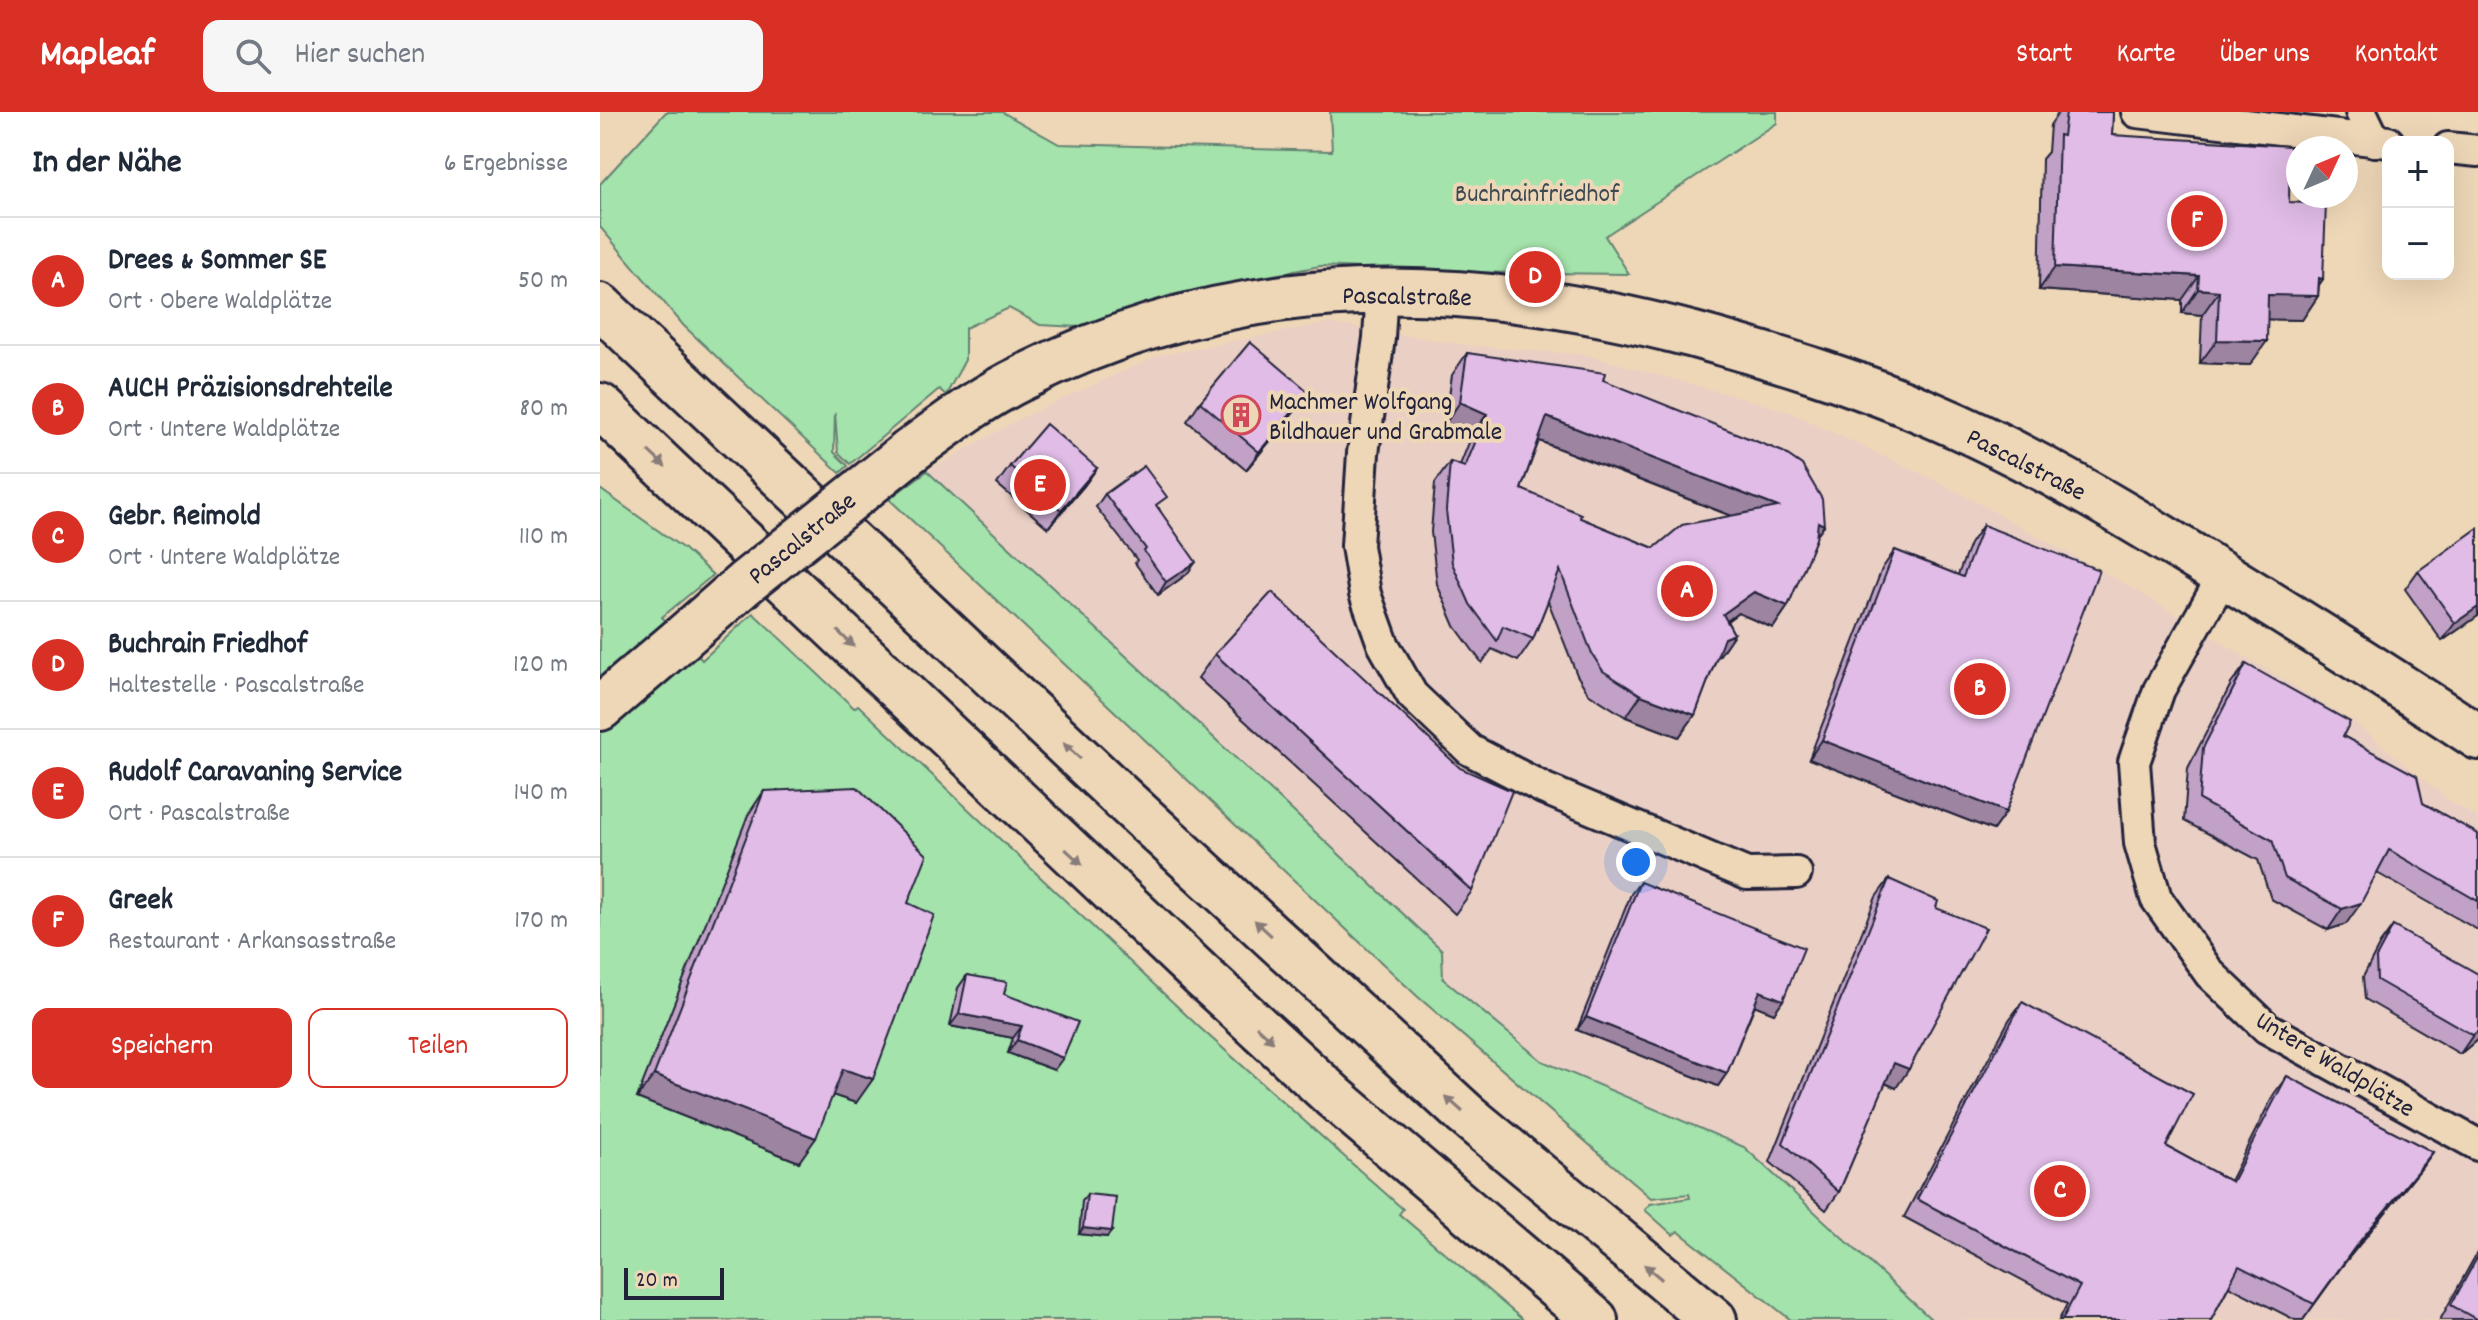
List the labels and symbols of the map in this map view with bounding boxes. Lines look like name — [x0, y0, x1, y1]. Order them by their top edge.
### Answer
north arrow — [2286, 136, 2358, 208]
park label: Buchrainfriedhof — [1455, 177, 1620, 214]
pin: F — [2171, 191, 2223, 251]
pin: D — [1509, 247, 1561, 307]
street label: Pascalstraße — [1342, 279, 1472, 318]
place label: Machmer Wolfgang Bildhauer und Grabmale — [1269, 385, 1502, 452]
building icon: Machmer Wolfgang Bildhauer und Grabmale — [1220, 394, 1262, 436]
street label: Pascalstraße — [1959, 420, 2092, 512]
one-way arrow — [647, 450, 666, 468]
pin: E — [1014, 455, 1066, 515]
street label: Pascalstraße — [741, 484, 865, 595]
pin: A — [1661, 561, 1713, 621]
one-way arrow — [836, 629, 855, 647]
pin: B — [1954, 659, 2006, 719]
one-way arrow — [1063, 742, 1082, 760]
your location — [1616, 842, 1656, 882]
one-way arrow — [1064, 848, 1083, 866]
one-way arrow — [1253, 920, 1272, 938]
street label: Untere Waldplätze — [2247, 1004, 2421, 1128]
one-way arrow — [1255, 1024, 1274, 1042]
one-way arrow — [1445, 1096, 1465, 1113]
pin: C — [2034, 1161, 2086, 1221]
scale bar — [624, 1264, 724, 1300]
one-way arrow — [1643, 1264, 1663, 1281]

